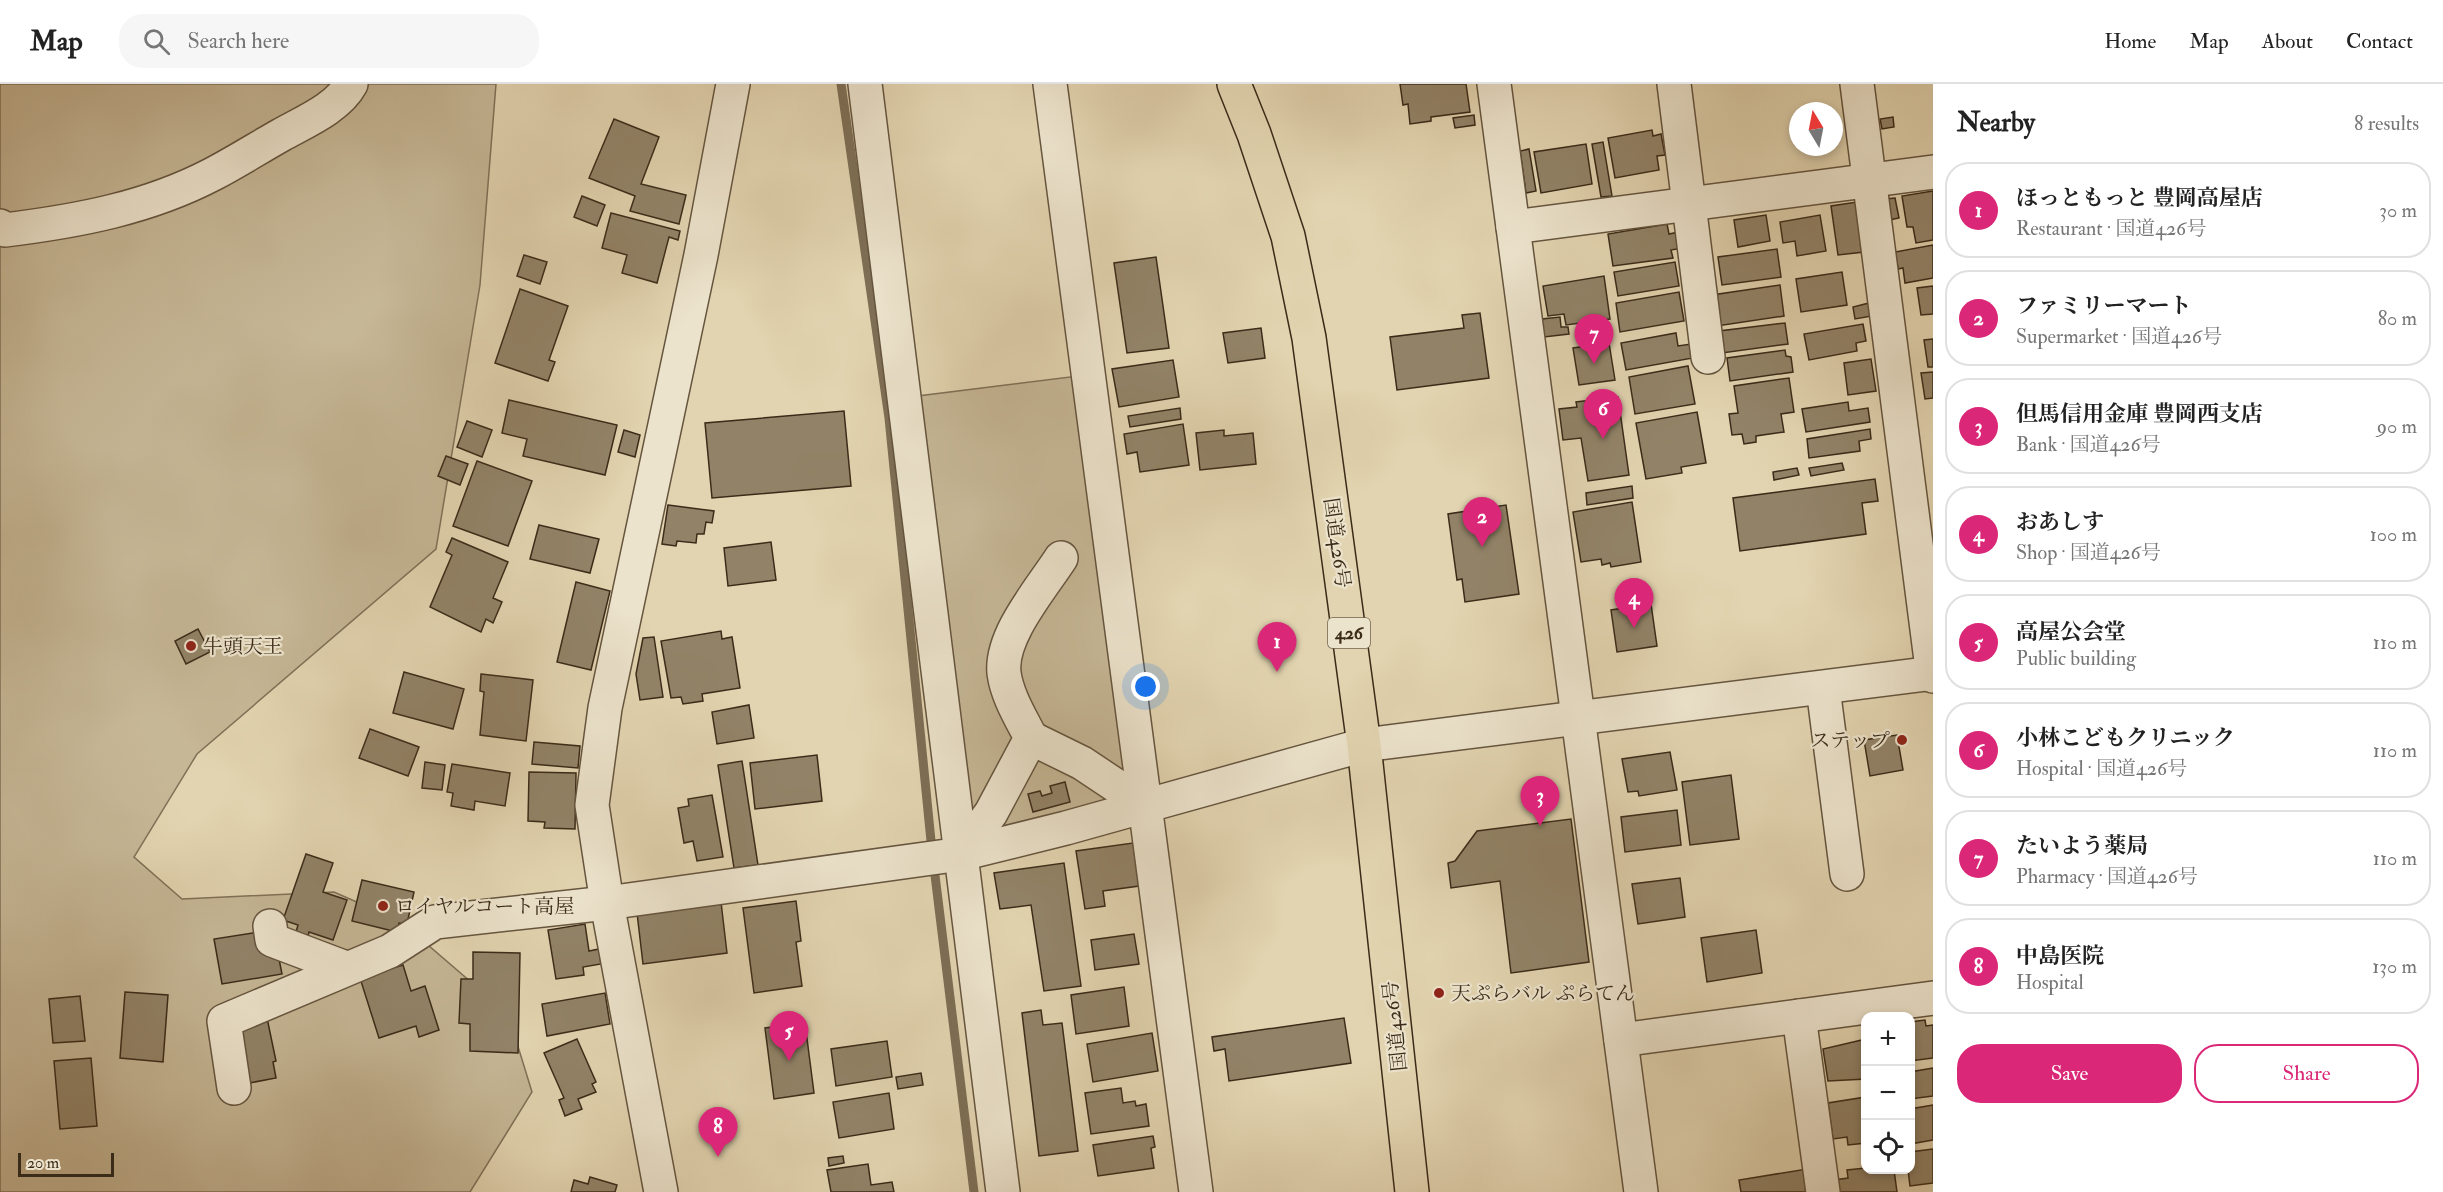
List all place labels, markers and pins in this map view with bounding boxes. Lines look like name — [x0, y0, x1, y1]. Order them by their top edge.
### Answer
pin: 7 — [1574, 314, 1614, 364]
pin: 6 — [1584, 390, 1622, 439]
pin: 2 — [1462, 498, 1502, 547]
pin: 4 — [1614, 578, 1654, 628]
pin: 1 — [1258, 622, 1296, 672]
place label: 牛頭天王 — [203, 634, 283, 659]
marker: 牛頭天王 — [184, 639, 198, 653]
place label: ステップ — [1810, 728, 1890, 753]
marker: ステップ — [1895, 733, 1909, 747]
pin: 3 — [1520, 776, 1560, 826]
place label: ロイヤルコート高屋 — [395, 894, 574, 919]
marker: ロイヤルコート高屋 — [376, 899, 390, 913]
place label: 天ぷらバル ぷらてん — [1451, 981, 1635, 1006]
marker: 天ぷらバル ぷらてん — [1432, 986, 1446, 1000]
pin: 5 — [770, 1012, 808, 1061]
pin: 8 — [698, 1108, 738, 1157]

